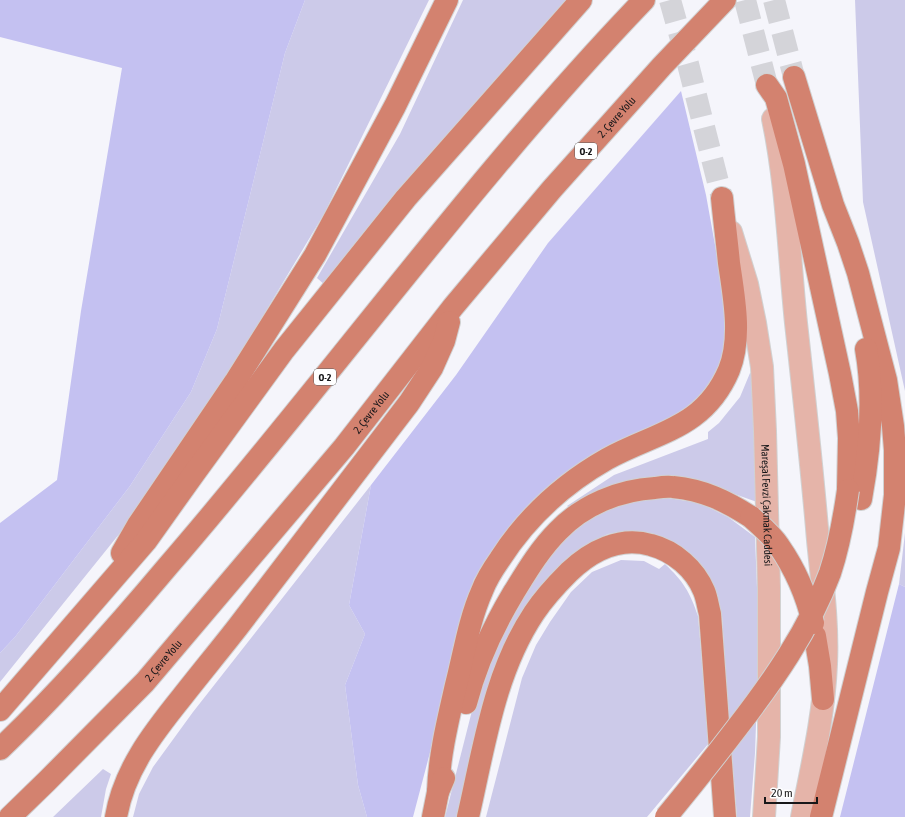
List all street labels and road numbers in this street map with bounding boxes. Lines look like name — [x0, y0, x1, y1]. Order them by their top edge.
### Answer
street label: 2. Çevre Yolu — [595, 94, 638, 140]
road number: O-2 — [575, 143, 597, 159]
road number: O-2 — [314, 369, 336, 385]
street label: 2. Çevre Yolu — [351, 389, 391, 436]
street label: Mareşal Fevzi Çakmak Caddesi — [759, 444, 774, 566]
street label: 2. Çevre Yolu — [142, 637, 184, 684]

